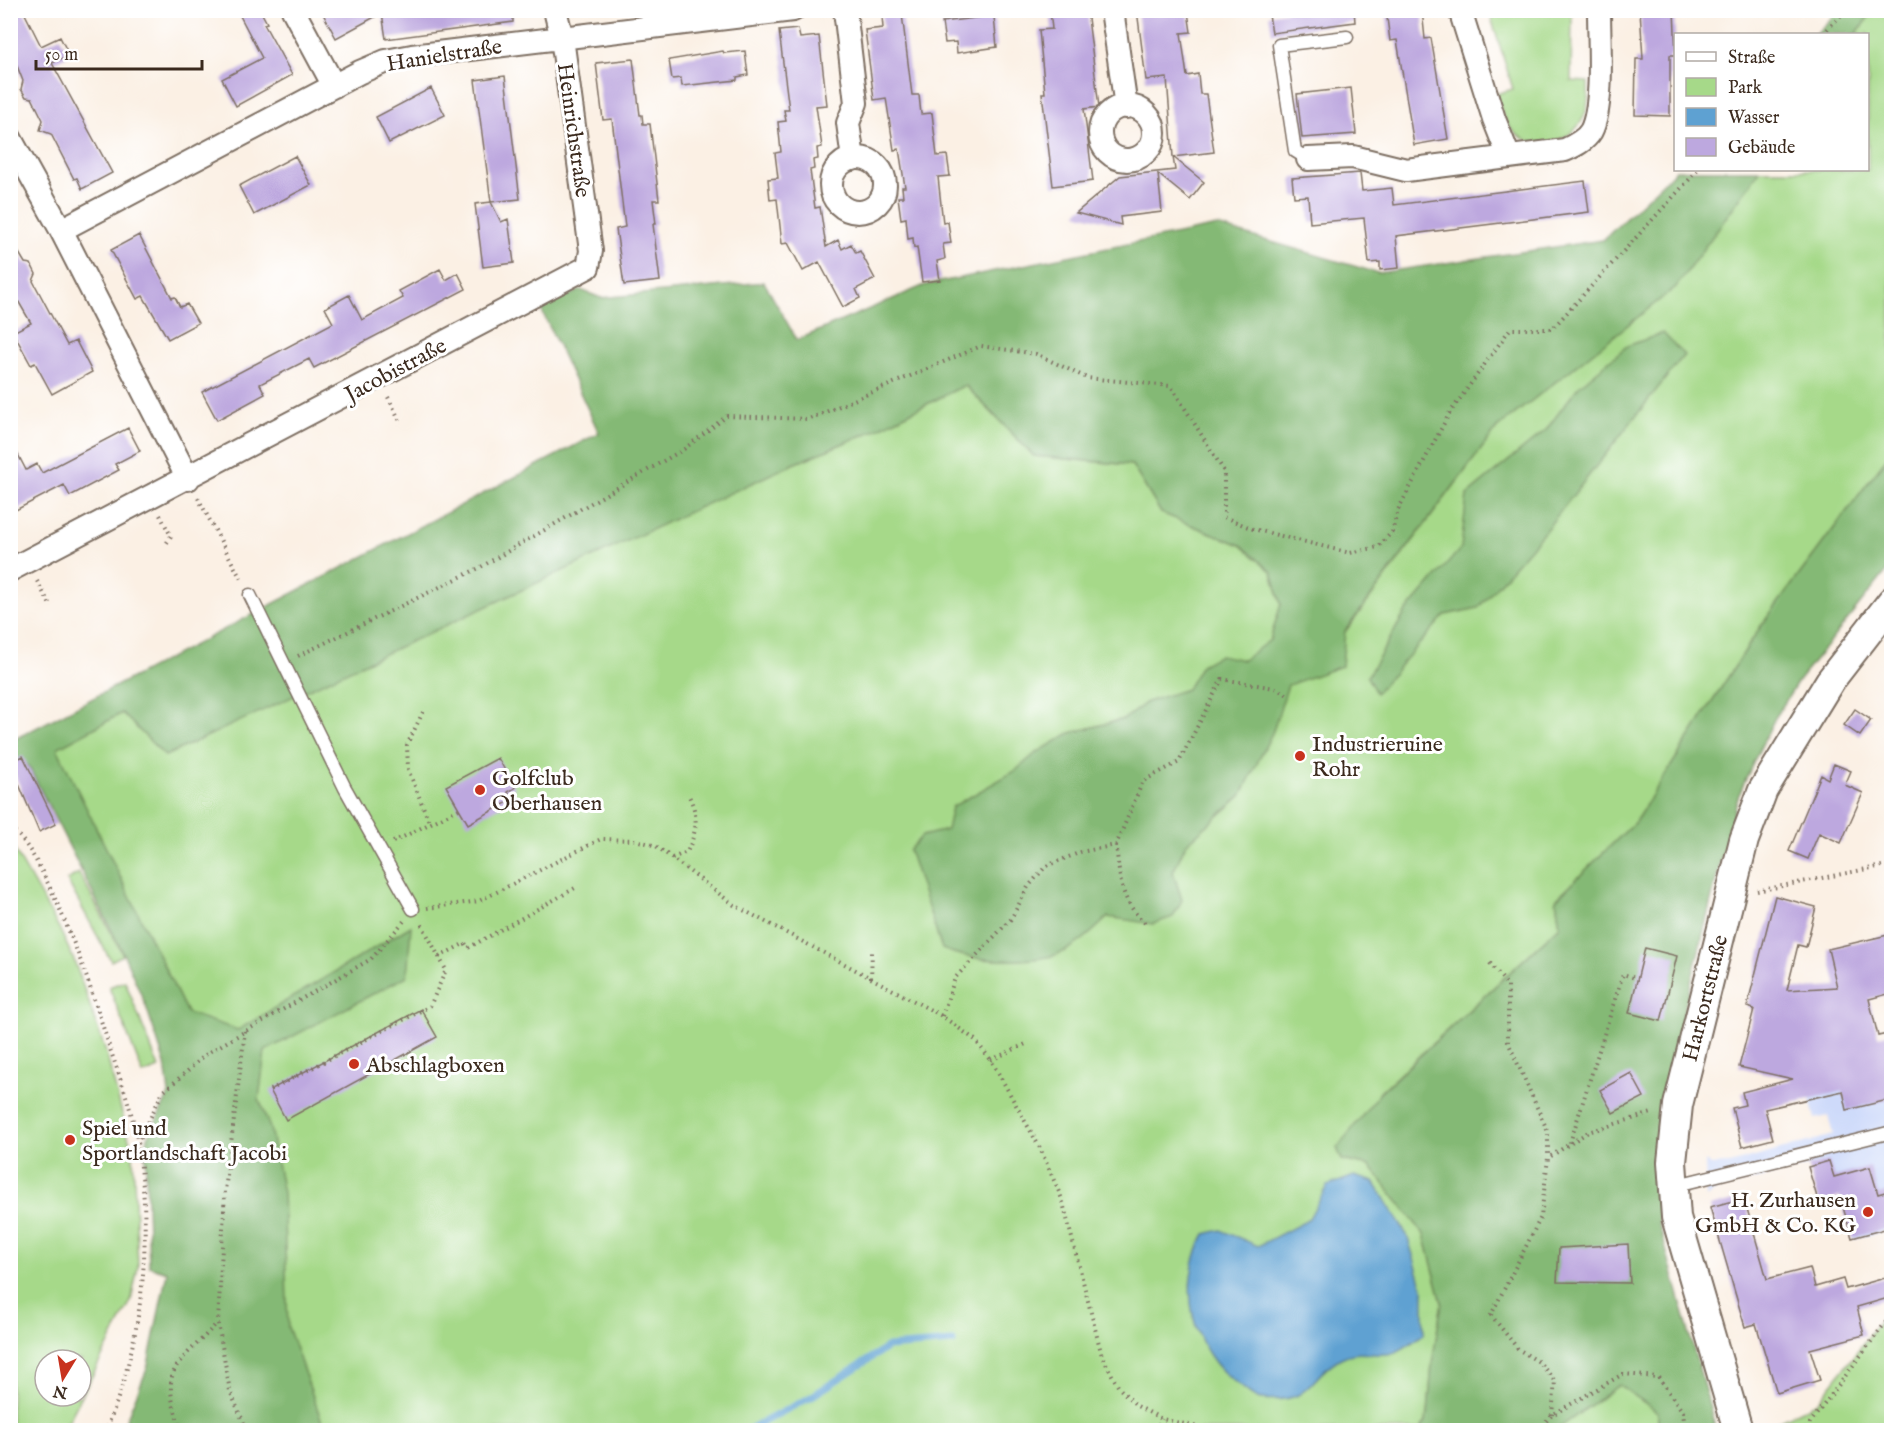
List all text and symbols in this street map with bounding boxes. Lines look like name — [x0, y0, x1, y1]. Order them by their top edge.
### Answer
scale bar — [36, 33, 202, 71]
street label: Hanielstraße — [385, 33, 504, 79]
legend — [1674, 33, 1869, 171]
text: 50 m — [45, 44, 78, 67]
text: Straße — [1728, 47, 1775, 70]
street label: Heinrichstraße — [550, 61, 596, 199]
text: Park — [1728, 77, 1763, 100]
text: Wasser — [1728, 107, 1780, 130]
text: Gebäude — [1728, 137, 1795, 160]
street label: Jacobistraße — [338, 332, 452, 411]
place label: Industrieruine Rohr — [1312, 731, 1443, 784]
marker: Industrieruine Rohr — [1293, 749, 1307, 763]
place label: Golfclub Oberhausen — [492, 765, 603, 818]
marker: Golfclub Oberhausen — [473, 783, 487, 797]
street label: Harkortstraße — [1677, 932, 1735, 1065]
place label: Abschlagboxen — [365, 1052, 505, 1080]
marker: Abschlagboxen — [347, 1057, 361, 1071]
place label: Spiel und Sportlandschaft Jacobi — [82, 1115, 287, 1168]
marker: Spiel und Sportlandschaft Jacobi — [63, 1133, 77, 1147]
place label: H. Zurhausen GmbH & Co. KG — [1695, 1187, 1857, 1240]
marker: H. Zurhausen GmbH & Co. KG — [1861, 1205, 1875, 1219]
north arrow — [33, 1348, 93, 1408]
text: N — [52, 1380, 70, 1402]

